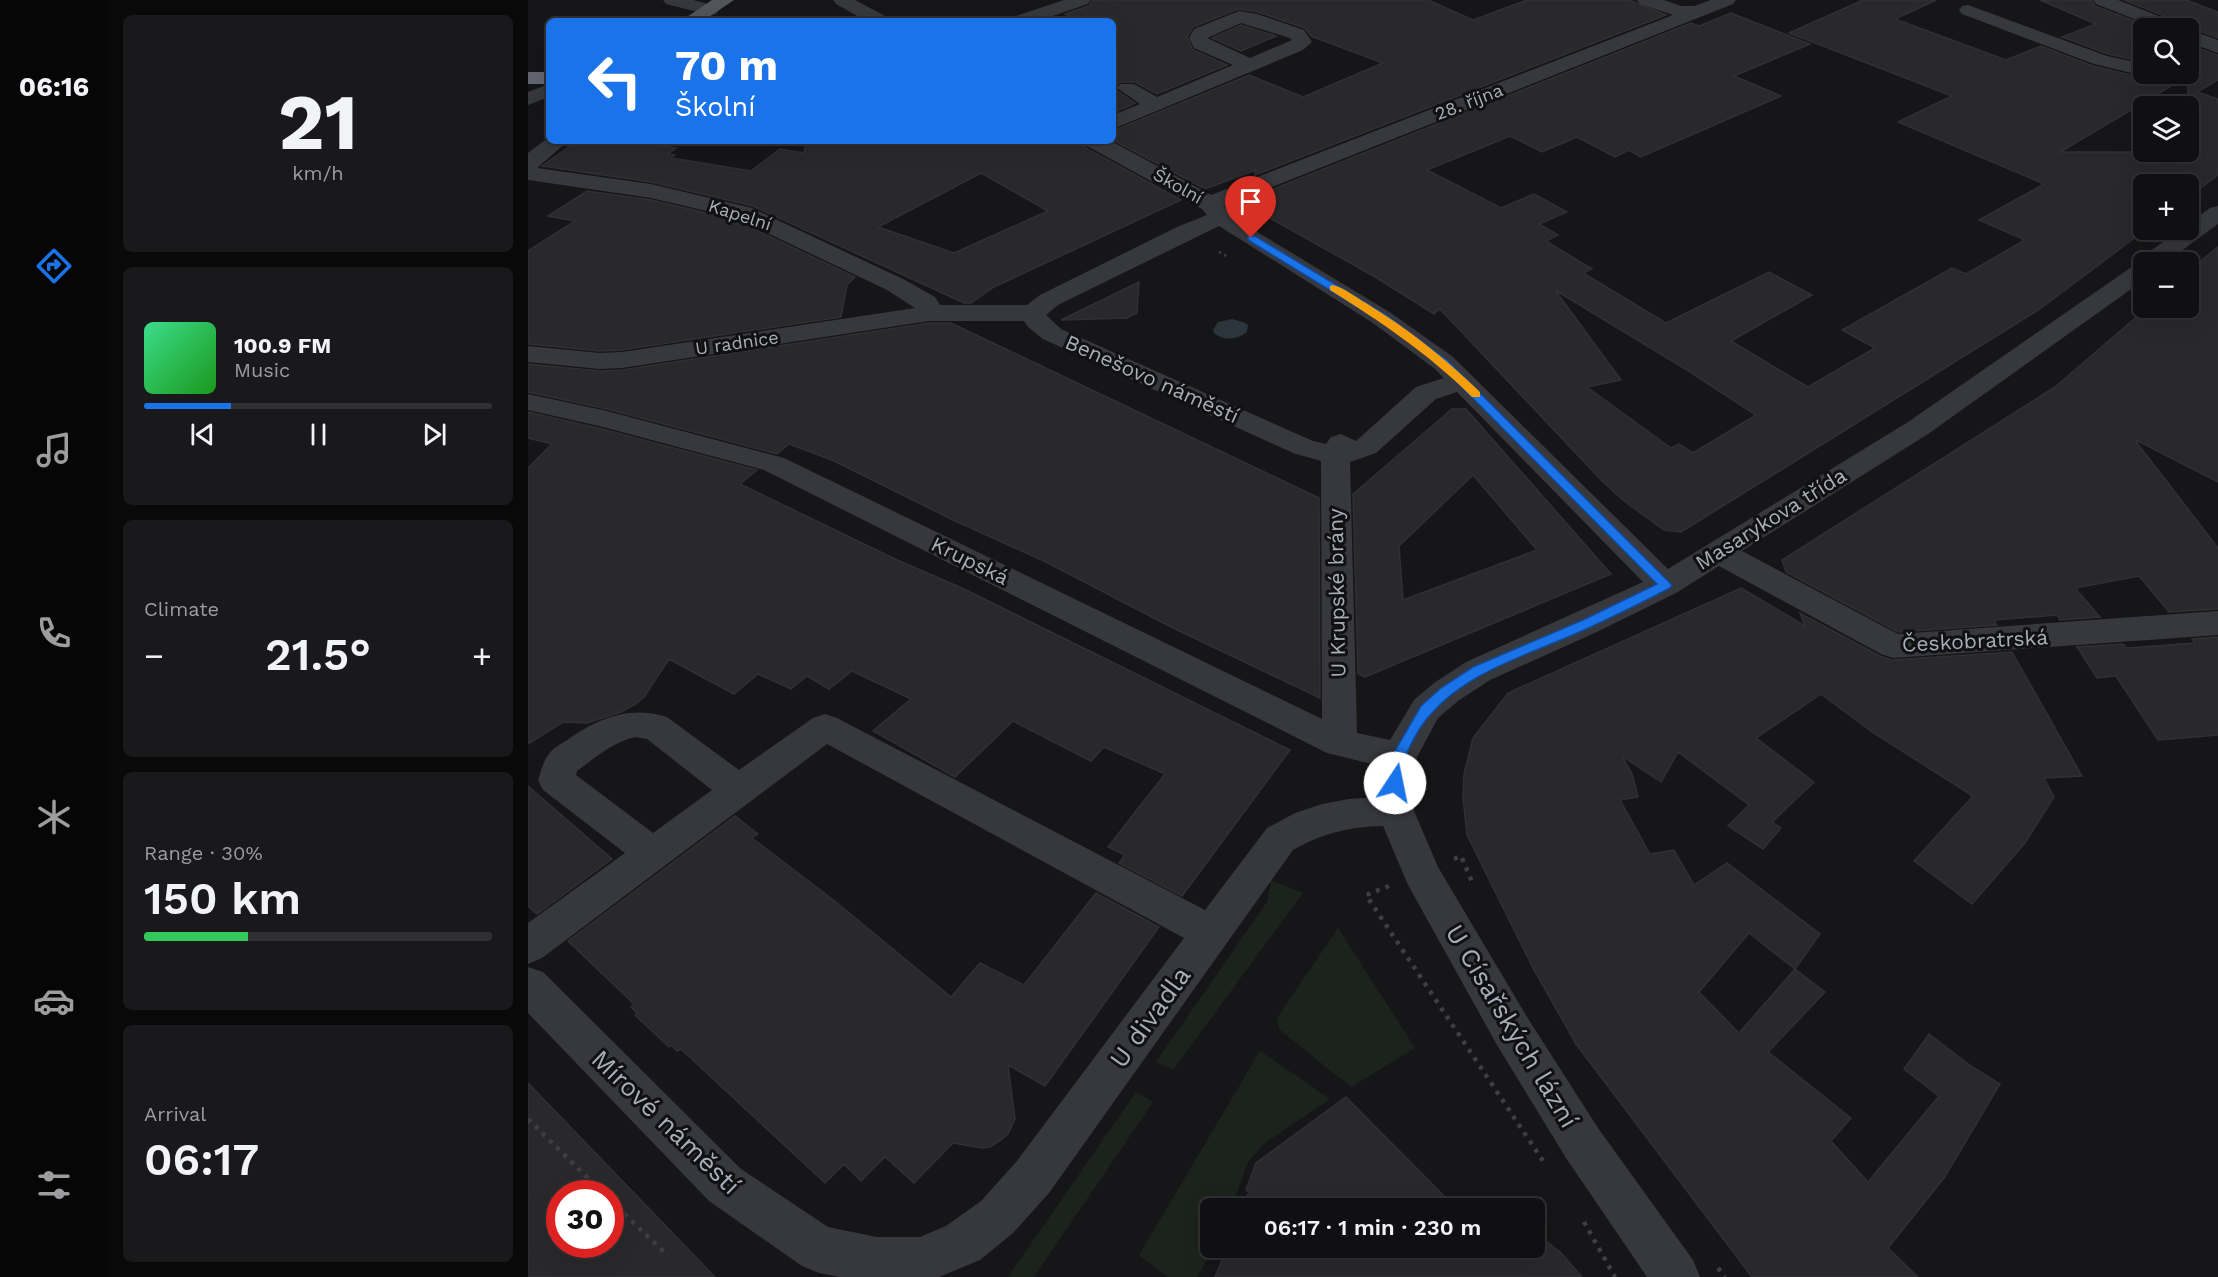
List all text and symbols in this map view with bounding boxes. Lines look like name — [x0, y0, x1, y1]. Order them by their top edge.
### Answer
map controls — [2133, 18, 2199, 318]
button: search — [2133, 18, 2199, 84]
text: 70 m — [675, 41, 778, 90]
icon: left — [576, 42, 654, 120]
text: 06:16 — [19, 71, 89, 103]
text: 21 — [278, 76, 358, 168]
street label: 28. října — [1432, 79, 1506, 124]
text: Školní — [675, 91, 756, 123]
button: layers — [2133, 96, 2199, 162]
text: km/h — [292, 161, 344, 185]
street label: Školní — [1150, 163, 1207, 208]
button: + — [2133, 174, 2199, 240]
pin — [1225, 176, 1276, 238]
icon: arrive — [1234, 185, 1267, 218]
street label: Kapelní — [706, 195, 774, 235]
icon: directions — [33, 245, 75, 287]
button: − — [2133, 252, 2199, 318]
street label: U radnice — [694, 326, 780, 359]
street label: Benešovo náměstí — [1061, 329, 1243, 428]
text: 100.9 FM — [234, 333, 331, 358]
text: Music — [234, 358, 290, 382]
icon: previous — [186, 418, 219, 451]
icon: pause — [302, 418, 335, 451]
icon: next — [418, 418, 451, 451]
icon: music — [33, 429, 75, 471]
street label: Masarykova třída — [1691, 462, 1851, 575]
street label: U Krupské brány — [1323, 508, 1350, 678]
street label: Krupská — [927, 531, 1013, 590]
text: Climate — [144, 597, 219, 621]
icon: phone — [33, 612, 75, 654]
street label: Českobratrská — [1901, 624, 2049, 657]
text: 21.5° — [265, 628, 371, 681]
text: − — [144, 636, 164, 675]
text: + — [472, 636, 492, 675]
position arrow — [1363, 751, 1427, 815]
icon: climate — [33, 796, 75, 838]
text: Range · 30% — [144, 841, 263, 865]
text: 150 km — [144, 872, 301, 925]
street label: U Císařských lázní — [1440, 919, 1585, 1133]
street label: U divadla — [1103, 960, 1197, 1073]
icon: car — [33, 980, 75, 1022]
street label: Mírové náměstí — [586, 1044, 746, 1200]
text: Arrival — [144, 1102, 206, 1126]
text: 06:17 — [144, 1133, 259, 1186]
icon: filters — [33, 1164, 75, 1206]
speed limit sign: 30 — [546, 1180, 624, 1258]
text: 06:17 · 1 min · 230 m — [1264, 1215, 1481, 1240]

